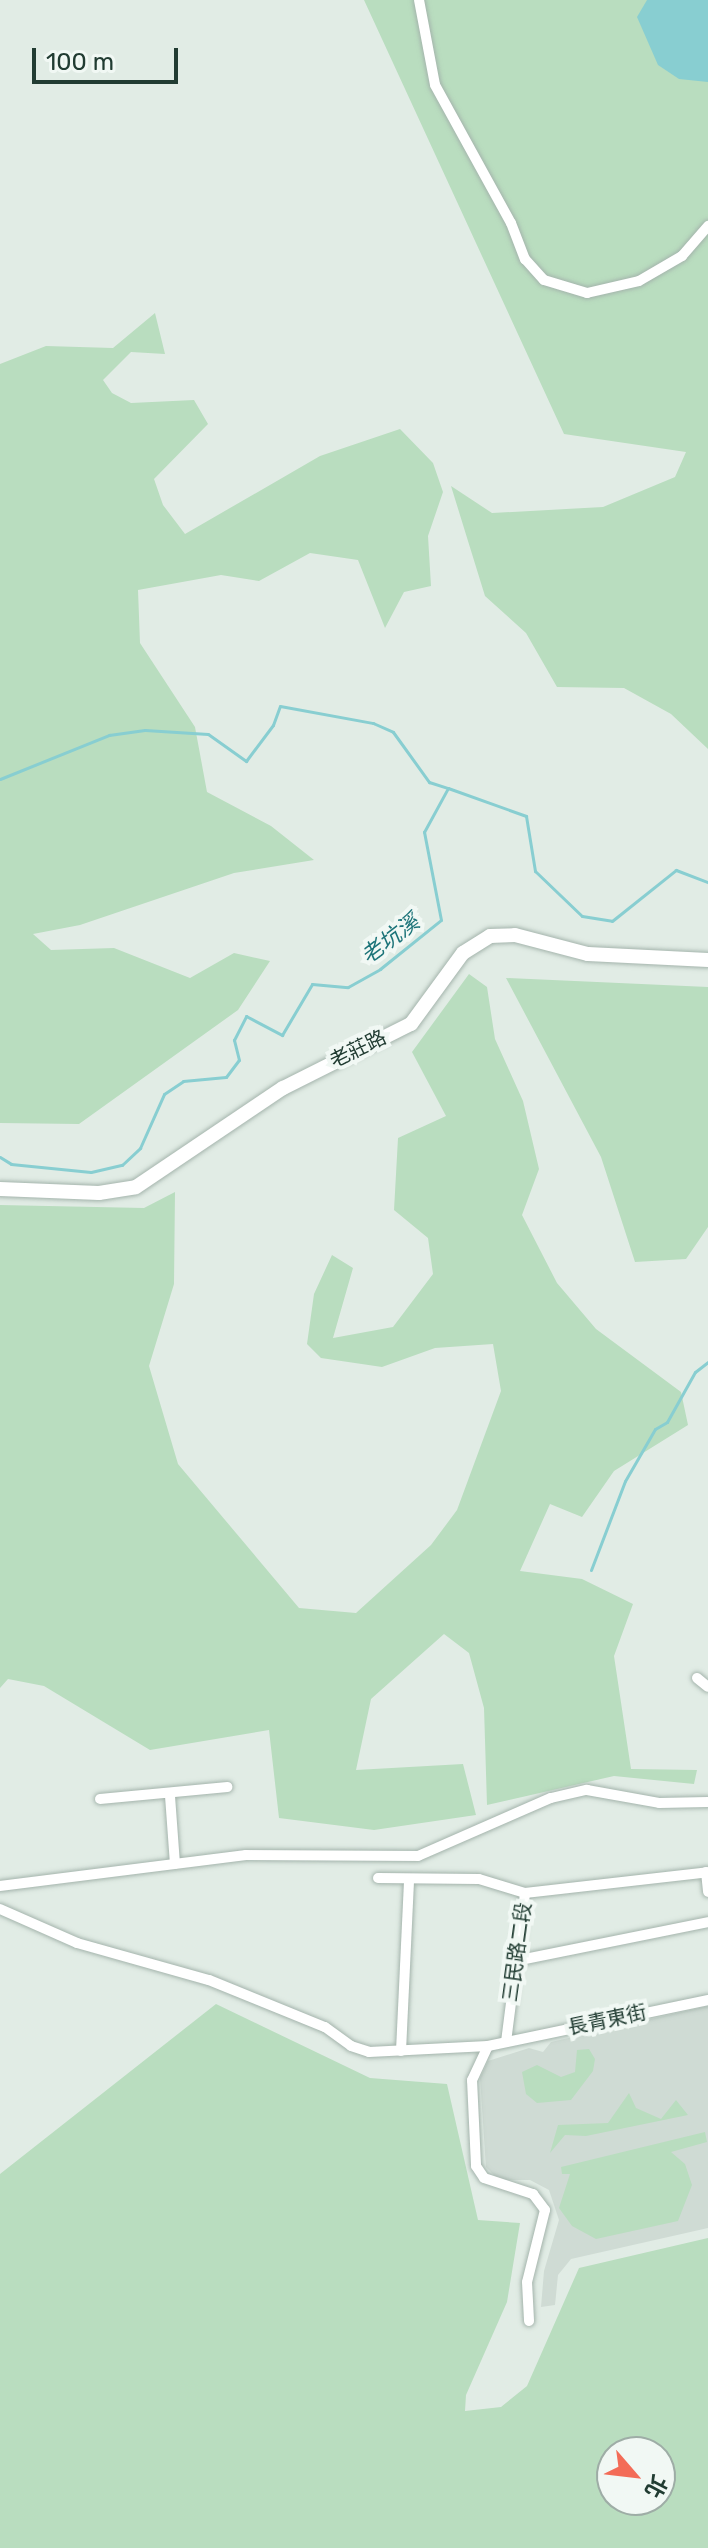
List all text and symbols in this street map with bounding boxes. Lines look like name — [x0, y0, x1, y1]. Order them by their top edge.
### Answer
scale bar — [36, 32, 182, 82]
text: 100 m — [46, 48, 114, 76]
water label: 老坑溪 — [356, 909, 424, 969]
street label: 老莊路 — [326, 1025, 390, 1073]
street label: 三民路二段 — [498, 1901, 536, 2003]
street label: 長青東街 — [565, 2000, 649, 2040]
north arrow — [596, 2436, 676, 2516]
text: 北 — [639, 2470, 673, 2503]

